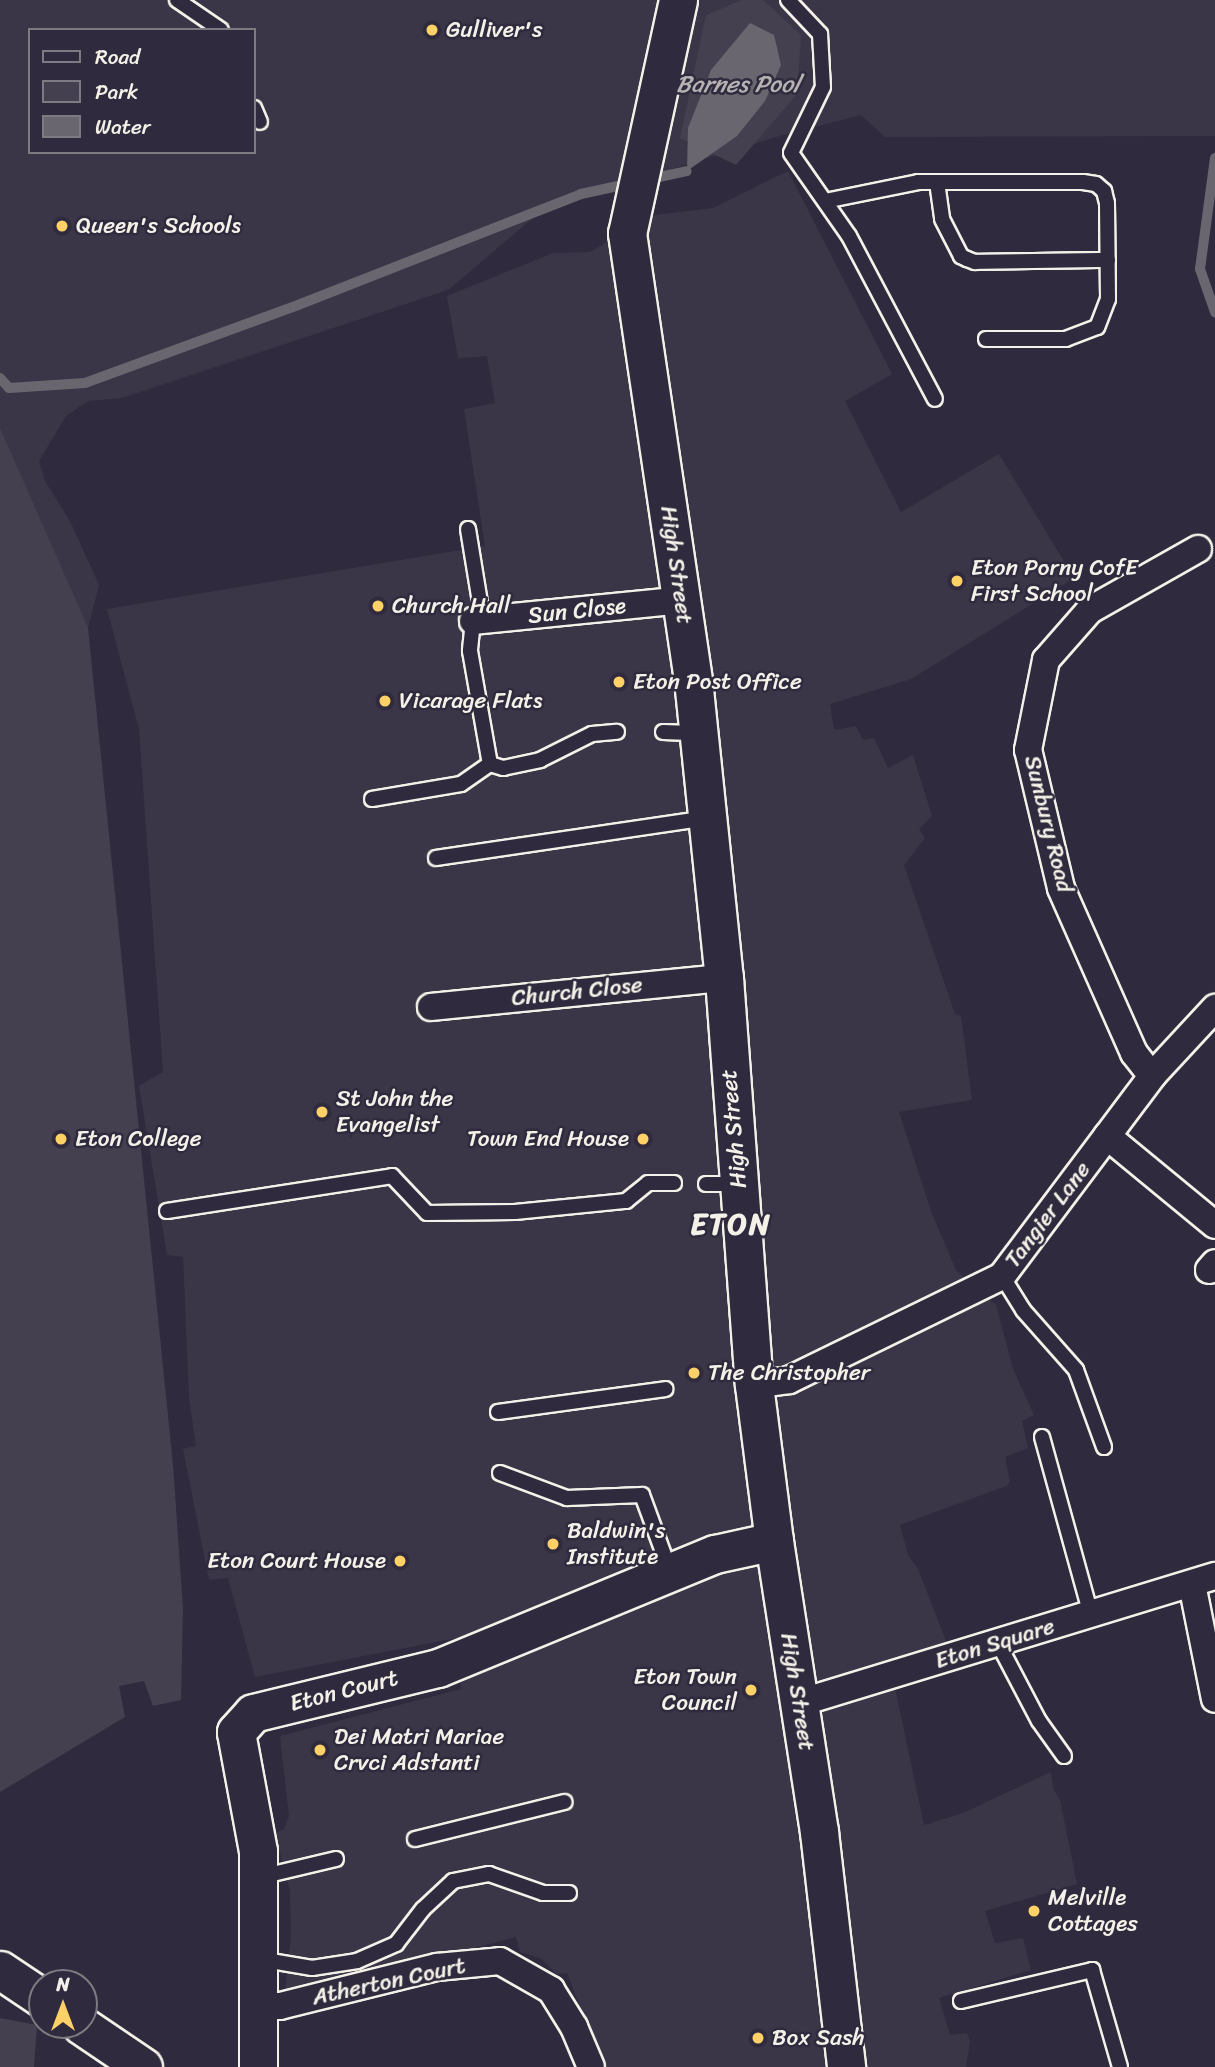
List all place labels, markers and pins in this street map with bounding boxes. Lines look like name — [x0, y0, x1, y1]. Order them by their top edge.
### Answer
place label: Gulliver's — [446, 16, 543, 44]
marker: Gulliver's — [424, 22, 440, 38]
place label: Queen's Schools — [76, 212, 242, 240]
marker: Queen's Schools — [54, 218, 70, 234]
place label: Eton Porny CofE First School — [971, 554, 1138, 608]
marker: Eton Porny CofE First School — [949, 573, 965, 589]
place label: Church Hall — [392, 592, 511, 620]
marker: Church Hall — [370, 598, 386, 614]
place label: Eton Post Office — [633, 668, 803, 696]
marker: Eton Post Office — [611, 674, 627, 690]
place label: Vicarage Flats — [399, 687, 543, 715]
marker: Vicarage Flats — [377, 693, 393, 709]
place label: St John the Evangelist — [336, 1085, 453, 1139]
marker: St John the Evangelist — [314, 1104, 330, 1120]
place label: Eton College — [75, 1125, 202, 1153]
place label: Town End House — [467, 1125, 629, 1153]
marker: Eton College — [53, 1131, 69, 1147]
marker: Town End House — [635, 1131, 651, 1147]
place label: The Christopher — [708, 1359, 869, 1387]
marker: The Christopher — [686, 1365, 702, 1381]
place label: Baldwin's Institute — [567, 1517, 666, 1571]
marker: Baldwin's Institute — [545, 1536, 561, 1552]
place label: Eton Court House — [207, 1547, 386, 1575]
marker: Eton Court House — [392, 1553, 408, 1569]
place label: Eton Town Council — [633, 1663, 737, 1717]
marker: Eton Town Council — [743, 1682, 759, 1698]
place label: Dei Matri Mariae Crvci Adstanti — [334, 1723, 503, 1777]
marker: Dei Matri Mariae Crvci Adstanti — [312, 1742, 328, 1758]
place label: Melville Cottages — [1048, 1884, 1138, 1938]
marker: Melville Cottages — [1026, 1903, 1042, 1919]
place label: Box Sash — [772, 2024, 865, 2052]
marker: Box Sash — [750, 2030, 766, 2046]

